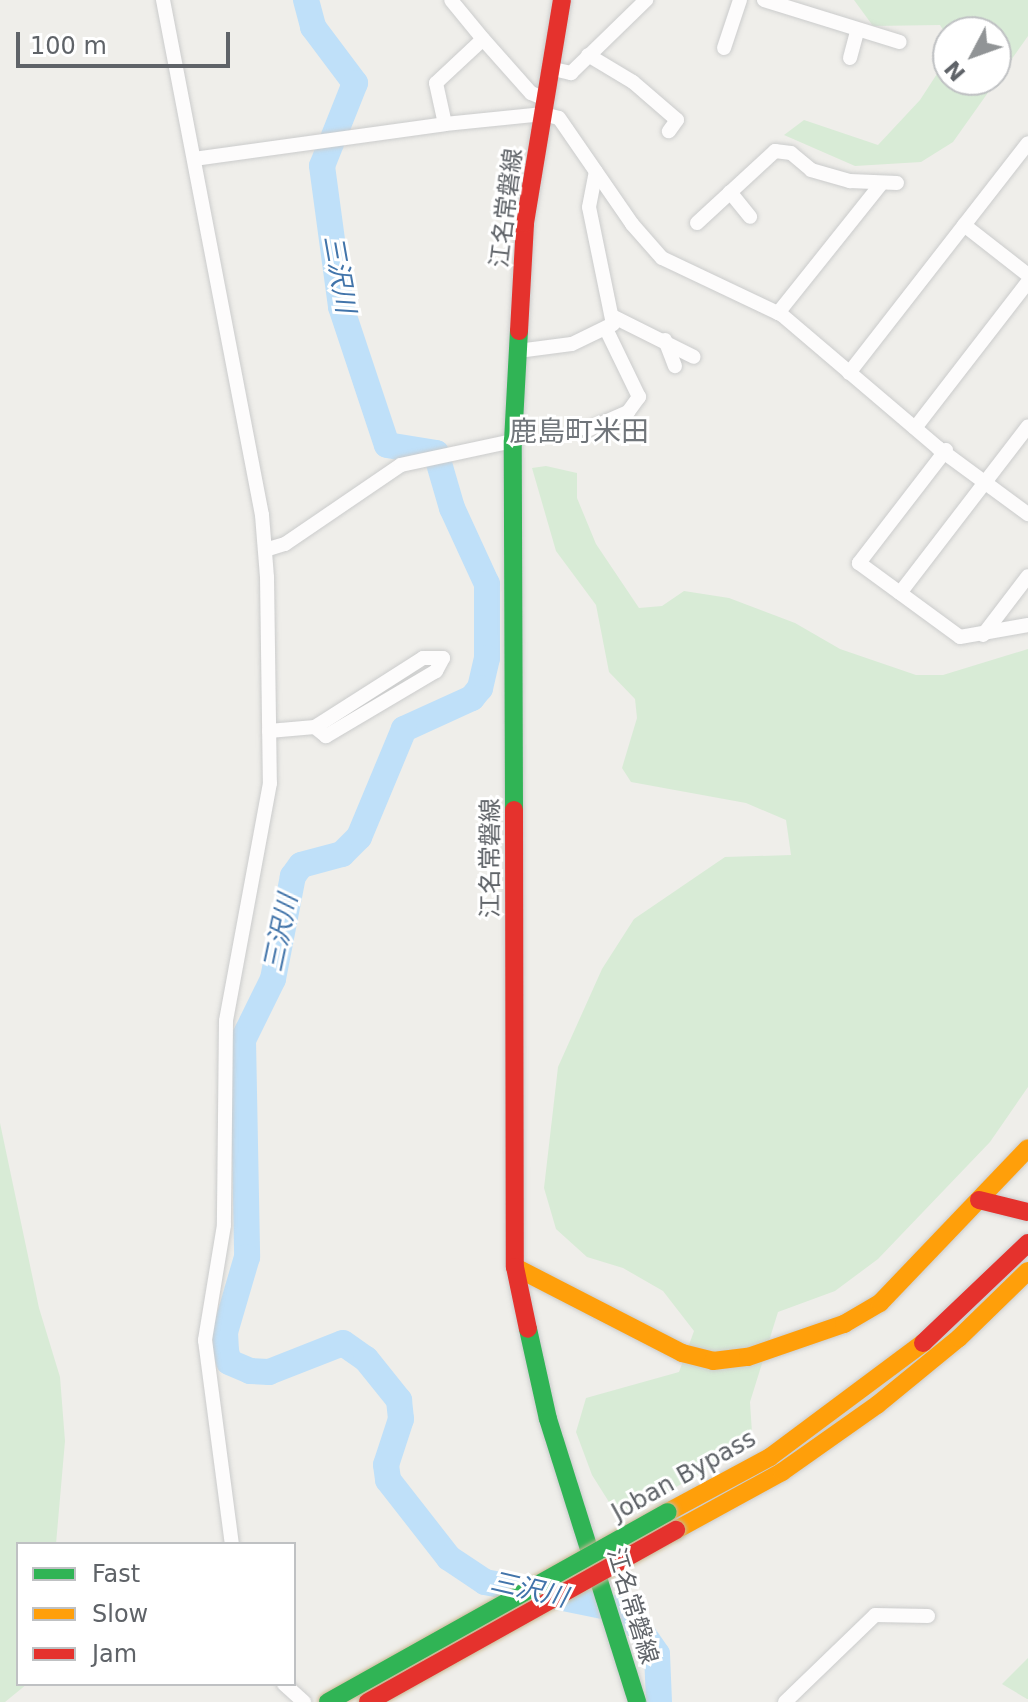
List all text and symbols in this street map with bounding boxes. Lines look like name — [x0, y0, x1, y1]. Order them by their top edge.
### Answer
scale bar — [20, 16, 234, 66]
north arrow — [932, 16, 1012, 96]
text: 100 m — [30, 32, 107, 60]
text: N — [940, 56, 971, 86]
street label: 江名常磐線 — [485, 147, 529, 269]
water label: 三沢川 — [317, 233, 361, 315]
district label: 鹿島町米田 — [509, 415, 649, 449]
street label: 江名常磐線 — [477, 798, 505, 918]
water label: 三沢川 — [258, 892, 304, 974]
street label: Joban Bypass — [607, 1425, 761, 1527]
legend — [16, 1542, 296, 1686]
street label: 江名常磐線 — [601, 1544, 663, 1668]
text: Fast — [92, 1560, 140, 1588]
water label: 三沢川 — [487, 1566, 571, 1614]
text: Slow — [92, 1600, 148, 1628]
text: Jam — [92, 1640, 137, 1668]

